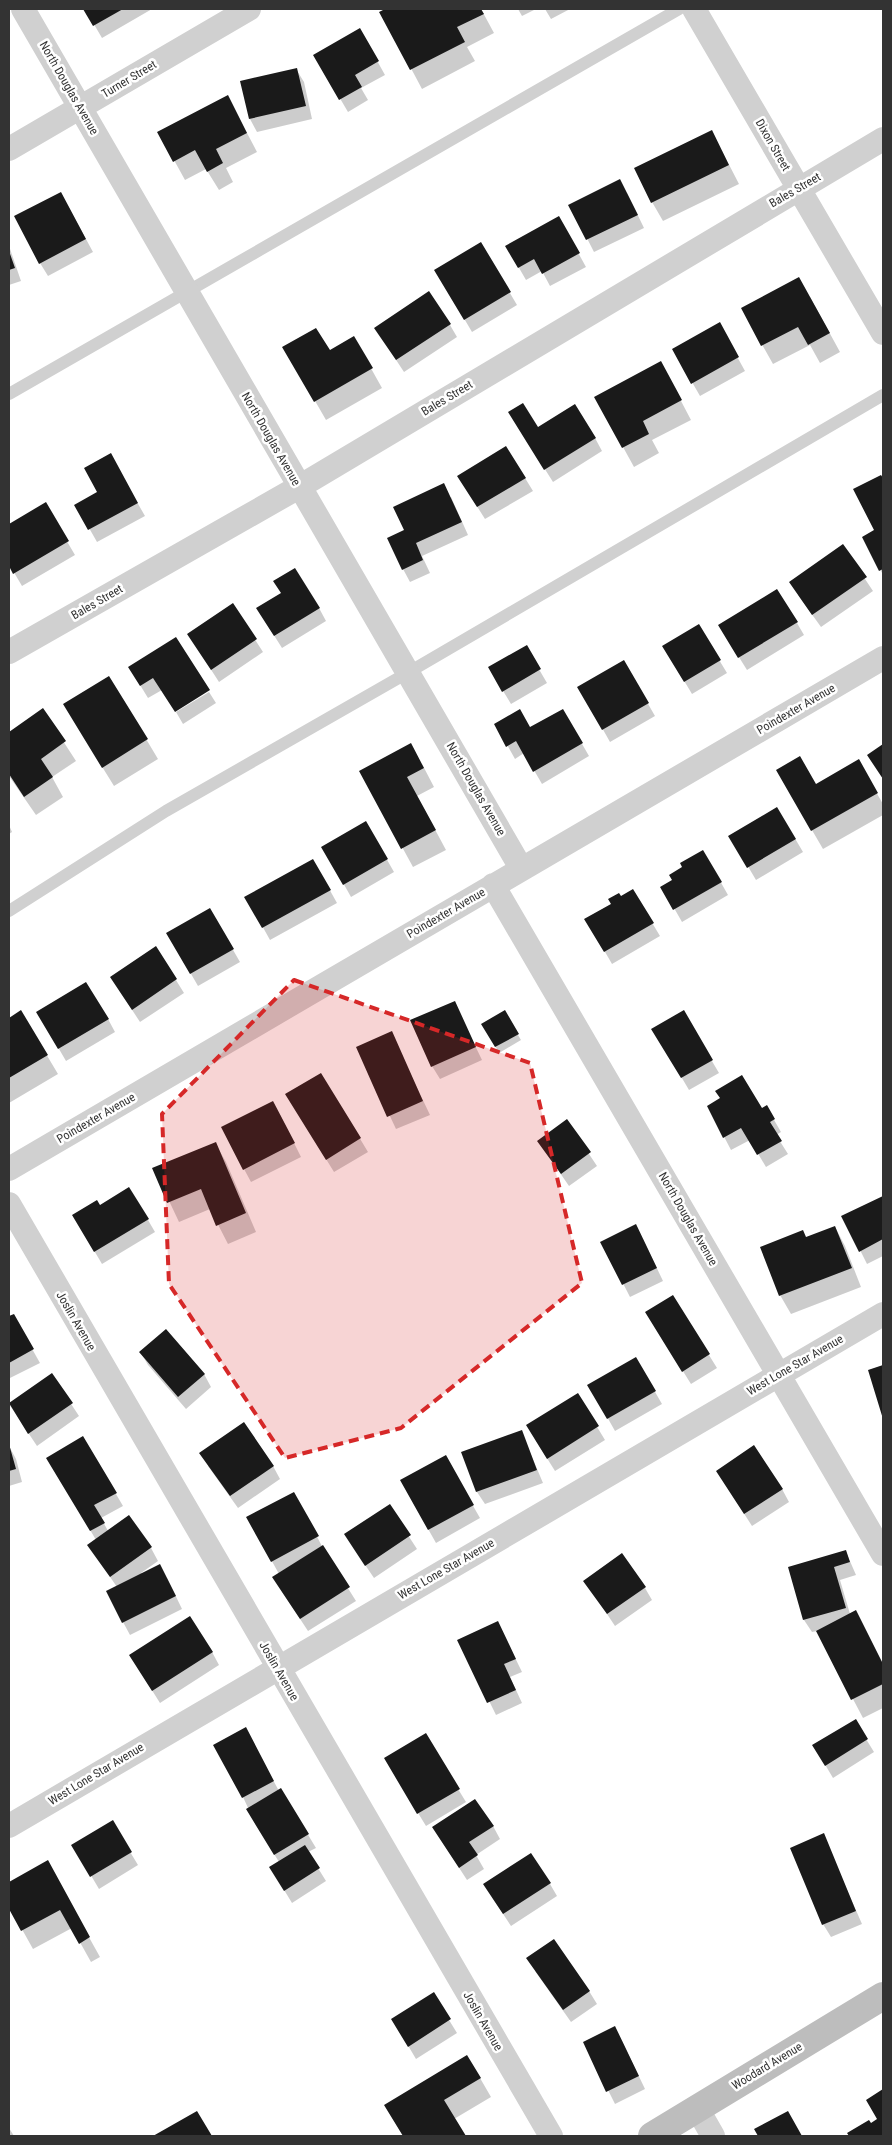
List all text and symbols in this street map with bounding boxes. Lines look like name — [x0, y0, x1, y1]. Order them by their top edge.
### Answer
street label: North Douglas Avenue — [37, 39, 102, 137]
street label: Turner Street — [99, 57, 159, 101]
street label: Dixon Street — [753, 117, 794, 174]
street label: Bales Street — [767, 169, 824, 210]
street label: Bales Street — [419, 377, 475, 419]
street label: North Douglas Avenue — [239, 390, 304, 488]
street label: Bales Street — [69, 581, 126, 622]
street label: Poindexter Avenue — [754, 681, 838, 737]
street label: North Douglas Avenue — [444, 740, 509, 838]
street label: Poindexter Avenue — [404, 885, 488, 941]
street label: Poindexter Avenue — [54, 1090, 138, 1146]
street label: North Douglas Avenue — [656, 1170, 721, 1268]
street label: Joslin Avenue — [53, 1289, 99, 1353]
street label: West Lone Star Avenue — [744, 1332, 846, 1398]
street label: West Lone Star Avenue — [395, 1536, 497, 1602]
street label: Joslin Avenue — [256, 1639, 302, 1703]
street label: West Lone Star Avenue — [46, 1740, 147, 1808]
street label: Joslin Avenue — [460, 1989, 506, 2053]
street label: Woodard Avenue — [729, 2039, 805, 2092]

